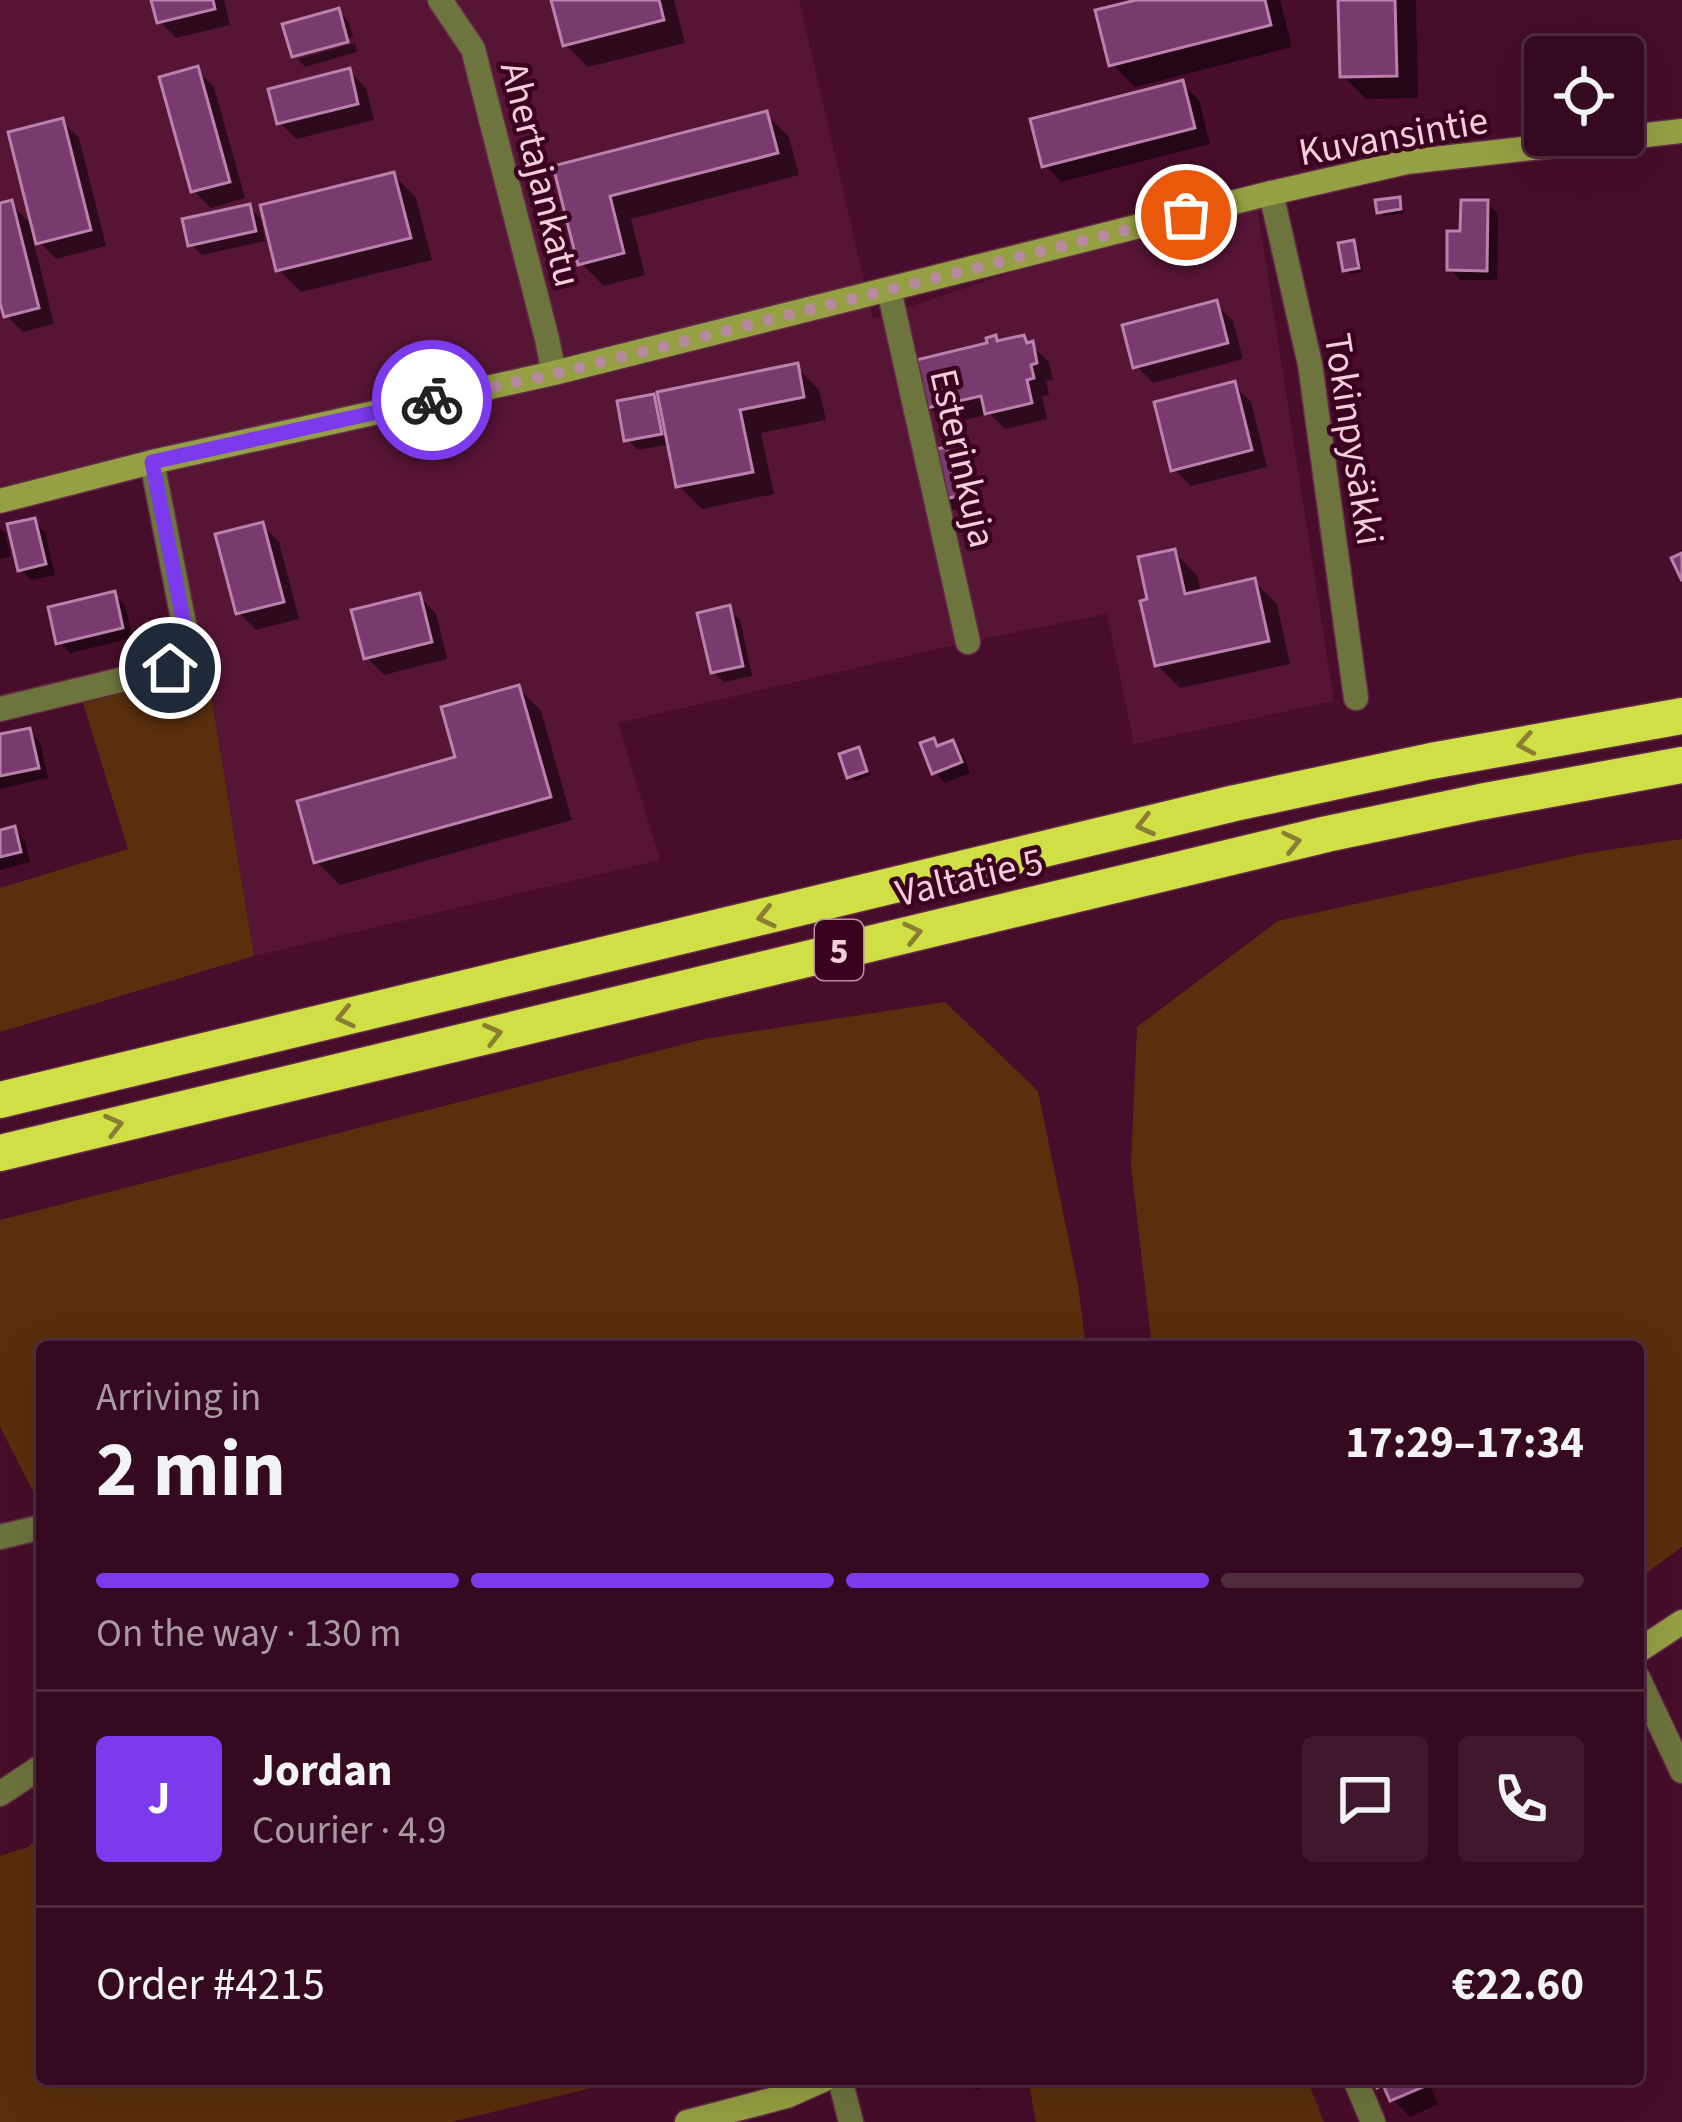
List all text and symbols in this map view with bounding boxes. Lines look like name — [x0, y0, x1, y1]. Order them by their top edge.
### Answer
map controls — [1524, 36, 1644, 156]
button: locate — [1524, 36, 1644, 156]
street label: Ahertajankatu — [485, 56, 595, 293]
street label: Kuvansintie — [1294, 93, 1492, 181]
pin — [1135, 164, 1237, 266]
icon: bag — [1153, 182, 1219, 248]
street label: Tokinpysäkki — [1309, 329, 1397, 549]
courier — [372, 340, 492, 460]
street label: Esterinkuja — [914, 364, 1010, 553]
icon: bike — [399, 367, 465, 433]
pin — [119, 617, 221, 719]
icon: home — [137, 635, 203, 701]
one-way arrow — [1516, 730, 1536, 755]
one-way arrow — [1135, 811, 1155, 836]
one-way arrow — [1282, 831, 1302, 856]
street label: Valtatie 5 — [890, 834, 1049, 922]
one-way arrow — [756, 903, 776, 928]
road number: 5 — [815, 920, 863, 980]
one-way arrow — [902, 922, 922, 947]
one-way arrow — [336, 1003, 356, 1028]
one-way arrow — [482, 1023, 502, 1048]
one-way arrow — [103, 1114, 123, 1139]
text: Arriving in — [96, 1370, 261, 1426]
text: 17:29–17:34 — [1345, 1411, 1584, 1475]
text: 2 min — [96, 1415, 286, 1526]
text: On the way · 130 m — [96, 1606, 402, 1662]
button: chat — [1302, 1736, 1428, 1862]
button: phone — [1458, 1736, 1584, 1862]
text: Jordan — [252, 1739, 393, 1803]
text: J — [148, 1767, 170, 1831]
text: Courier · 4.9 — [252, 1803, 446, 1859]
text: Order #4215 — [96, 1953, 325, 2017]
text: €22.60 — [1452, 1953, 1584, 2017]

